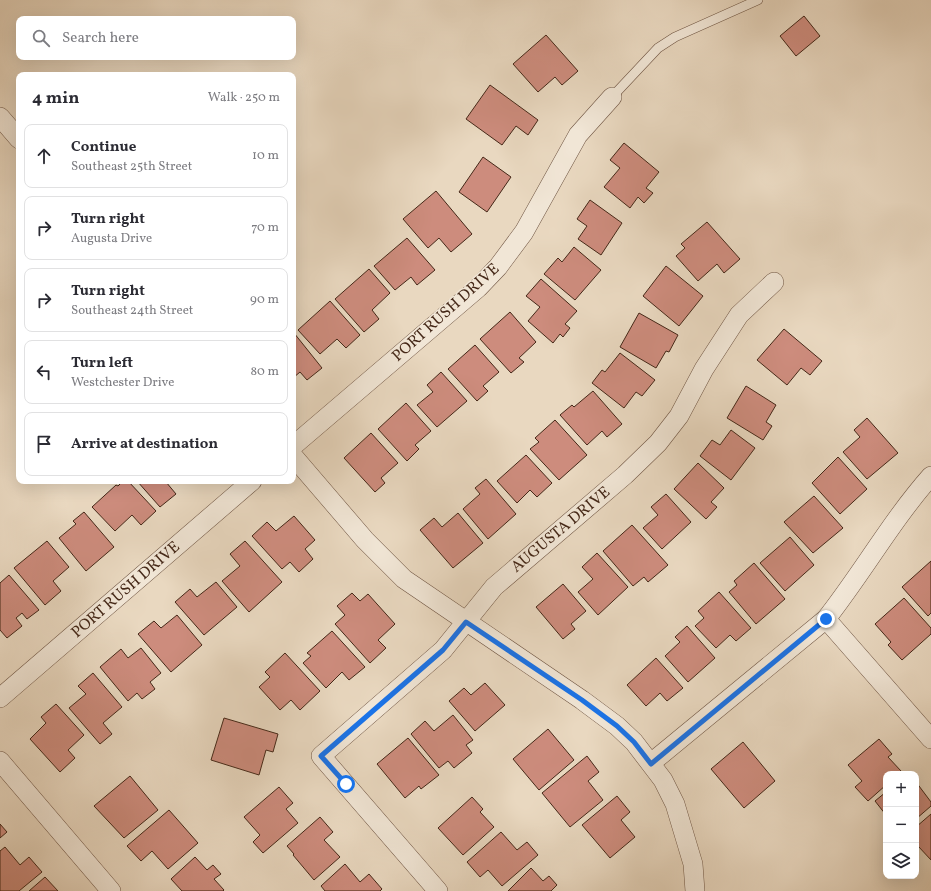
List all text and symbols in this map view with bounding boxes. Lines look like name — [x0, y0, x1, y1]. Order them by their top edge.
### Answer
search box — [16, 16, 296, 60]
icon: search — [30, 27, 52, 49]
text: Search here — [62, 28, 139, 49]
text: 4 min — [32, 87, 79, 110]
text: Walk · 250 m — [208, 89, 280, 107]
text: Continue — [71, 137, 136, 158]
icon: ahead — [33, 145, 55, 167]
text: 10 m — [252, 147, 279, 165]
text: Southeast 25th Street — [71, 158, 192, 176]
text: Turn right — [71, 209, 145, 230]
icon: right — [33, 217, 55, 239]
text: 70 m — [251, 219, 279, 237]
text: Augusta Drive — [71, 230, 152, 248]
street label: PORT RUSH DRIVE — [388, 259, 504, 367]
text: Turn right — [71, 281, 145, 302]
icon: right — [33, 289, 55, 311]
text: 90 m — [250, 291, 279, 309]
text: Southeast 24th Street — [71, 302, 193, 320]
text: Turn left — [71, 353, 133, 374]
icon: left — [33, 361, 55, 383]
text: 80 m — [250, 363, 279, 381]
text: Westchester Drive — [71, 374, 175, 392]
icon: arrive — [33, 433, 55, 455]
text: Arrive at destination — [71, 434, 218, 455]
street label: AUGUSTA DRIVE — [507, 482, 615, 578]
street label: PORT RUSH DRIVE — [67, 537, 185, 643]
route end — [817, 610, 835, 628]
map controls — [883, 771, 919, 879]
button: + — [883, 771, 919, 807]
route start — [337, 775, 355, 793]
button: − — [883, 807, 919, 843]
button: layers — [883, 843, 919, 879]

